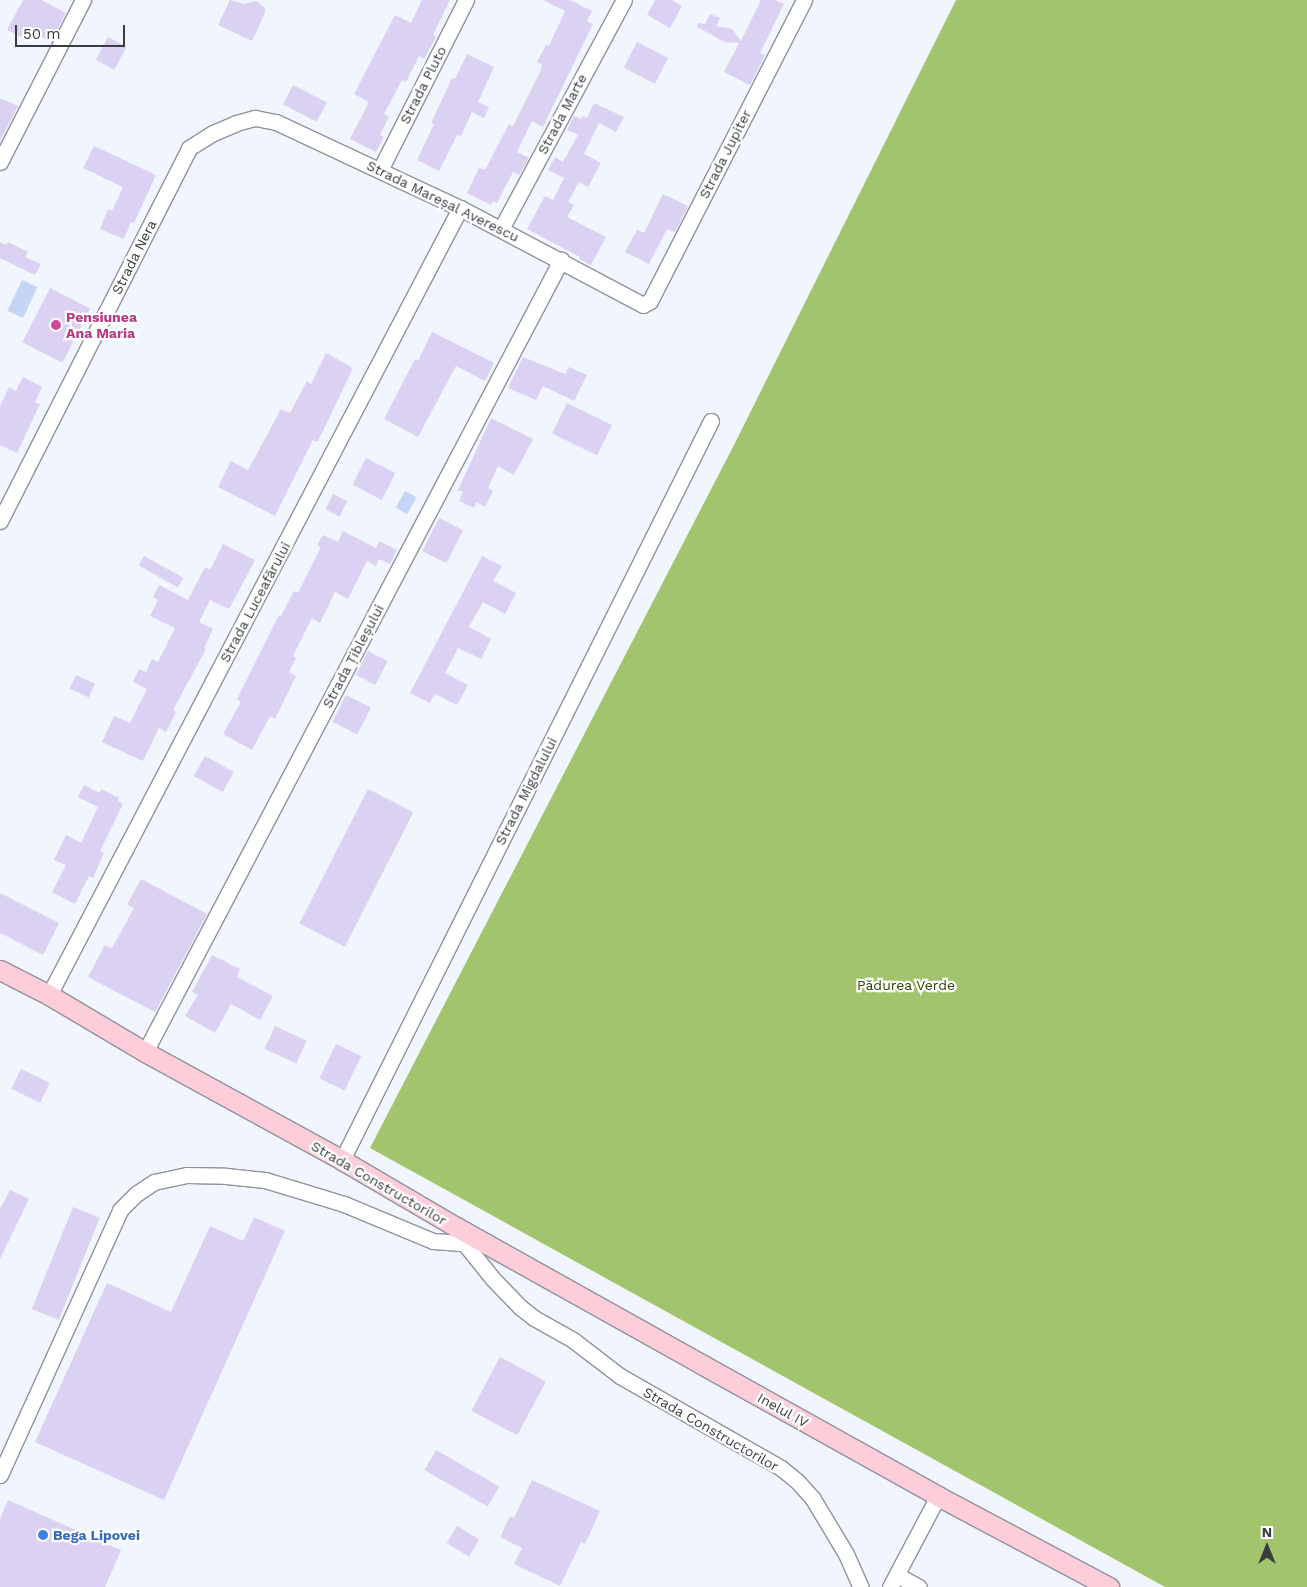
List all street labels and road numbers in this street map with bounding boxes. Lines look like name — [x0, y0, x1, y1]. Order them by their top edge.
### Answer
street label: Strada Pluto — [396, 43, 450, 127]
street label: Strada Marte — [534, 71, 590, 157]
street label: Strada Jupiter — [695, 106, 755, 202]
street label: Strada Mareșal Averescu — [363, 156, 523, 246]
street label: Strada Nera — [108, 217, 160, 297]
street label: Strada Luceafărului — [216, 539, 294, 665]
street label: Strada Țibleșului — [318, 601, 388, 711]
street label: Strada Migdalului — [491, 734, 561, 848]
street label: Strada Constructorilor — [308, 1137, 450, 1229]
street label: Strada Constructorilor — [640, 1383, 782, 1475]
street label: Inelul IV — [754, 1389, 812, 1431]

